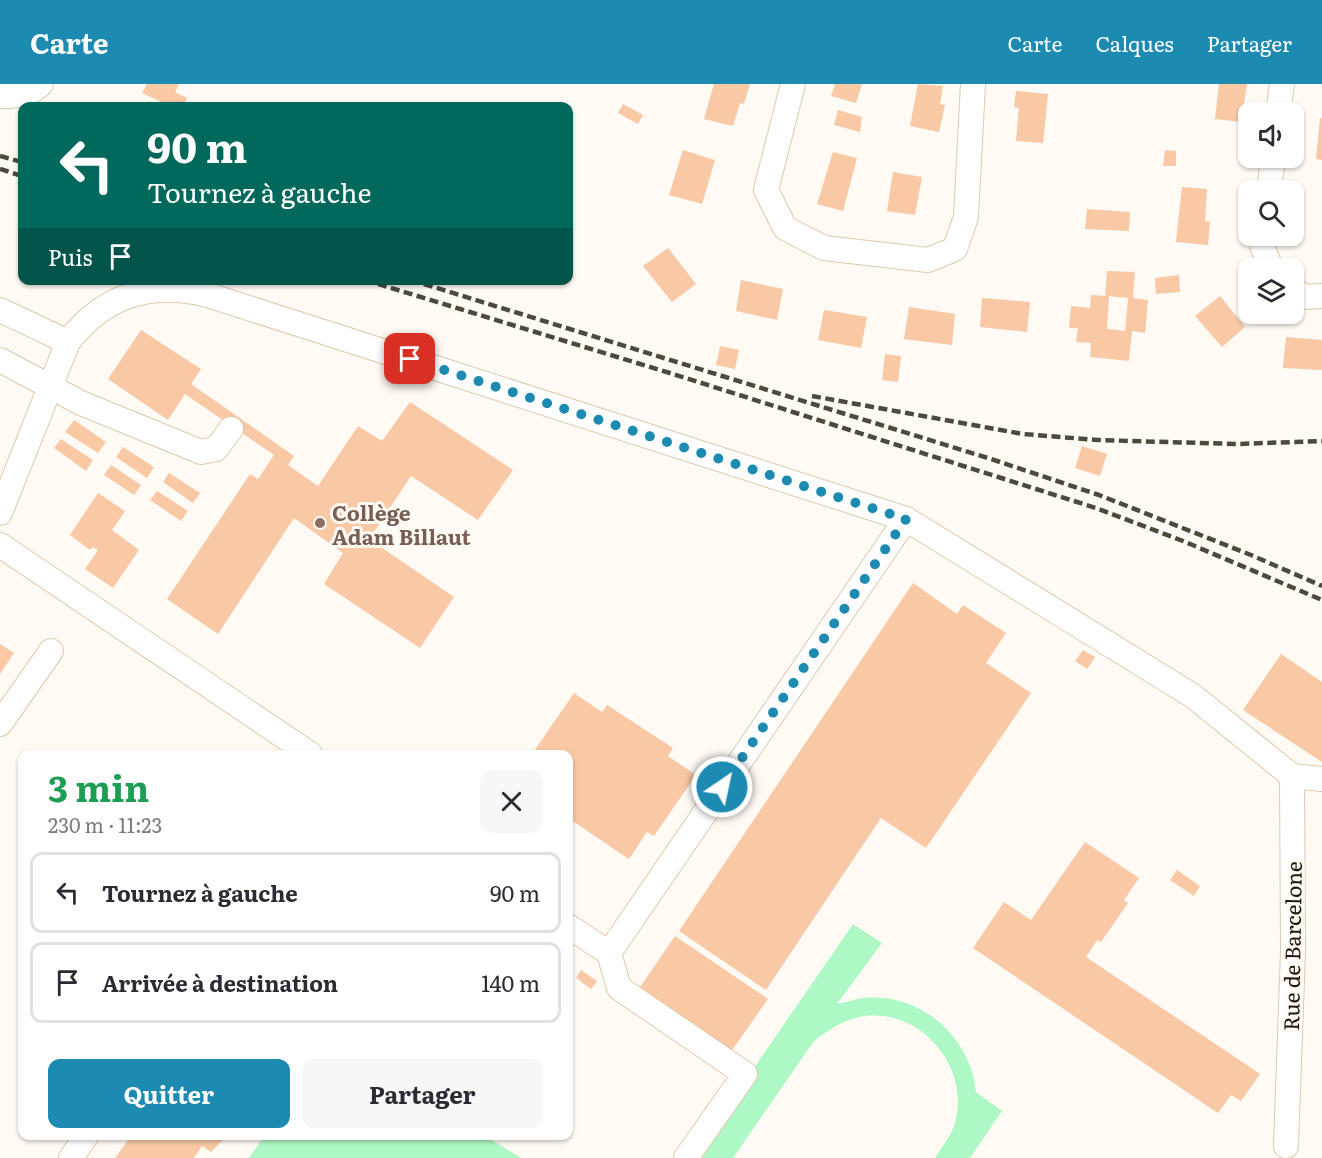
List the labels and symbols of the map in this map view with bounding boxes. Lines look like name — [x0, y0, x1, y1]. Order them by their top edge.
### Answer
pin — [384, 333, 435, 384]
place label: Collège Adam Billaut — [332, 496, 471, 551]
marker: Collège Adam Billaut — [313, 516, 327, 530]
position arrow — [690, 755, 754, 819]
street label: Rue de Barcelone — [1274, 861, 1308, 1031]

